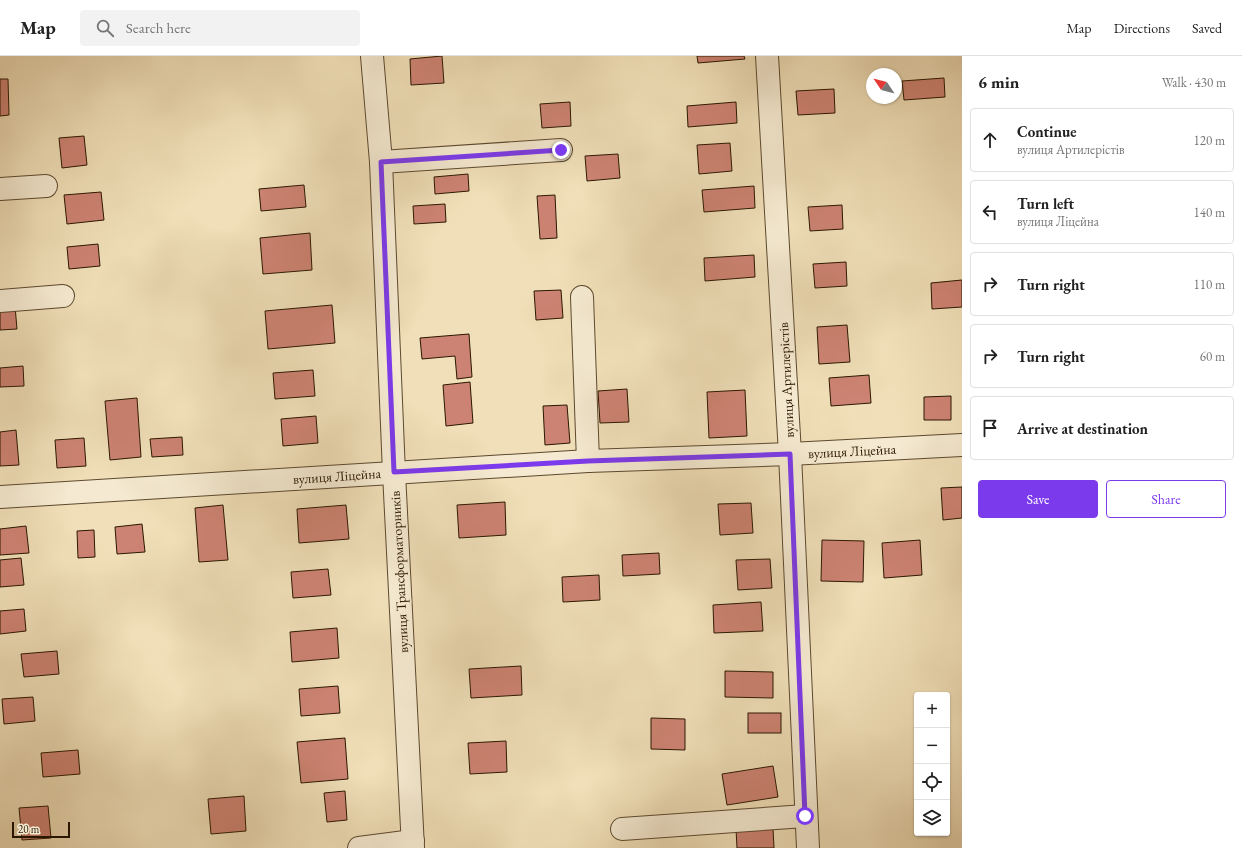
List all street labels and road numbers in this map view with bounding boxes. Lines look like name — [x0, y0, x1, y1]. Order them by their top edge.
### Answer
street label: вулиця Артилерістів — [774, 322, 798, 438]
street label: вулиця Ліцейна — [807, 440, 897, 462]
street label: вулиця Ліцейна — [292, 464, 382, 488]
street label: вулиця Трансформаторників — [386, 490, 412, 654]

